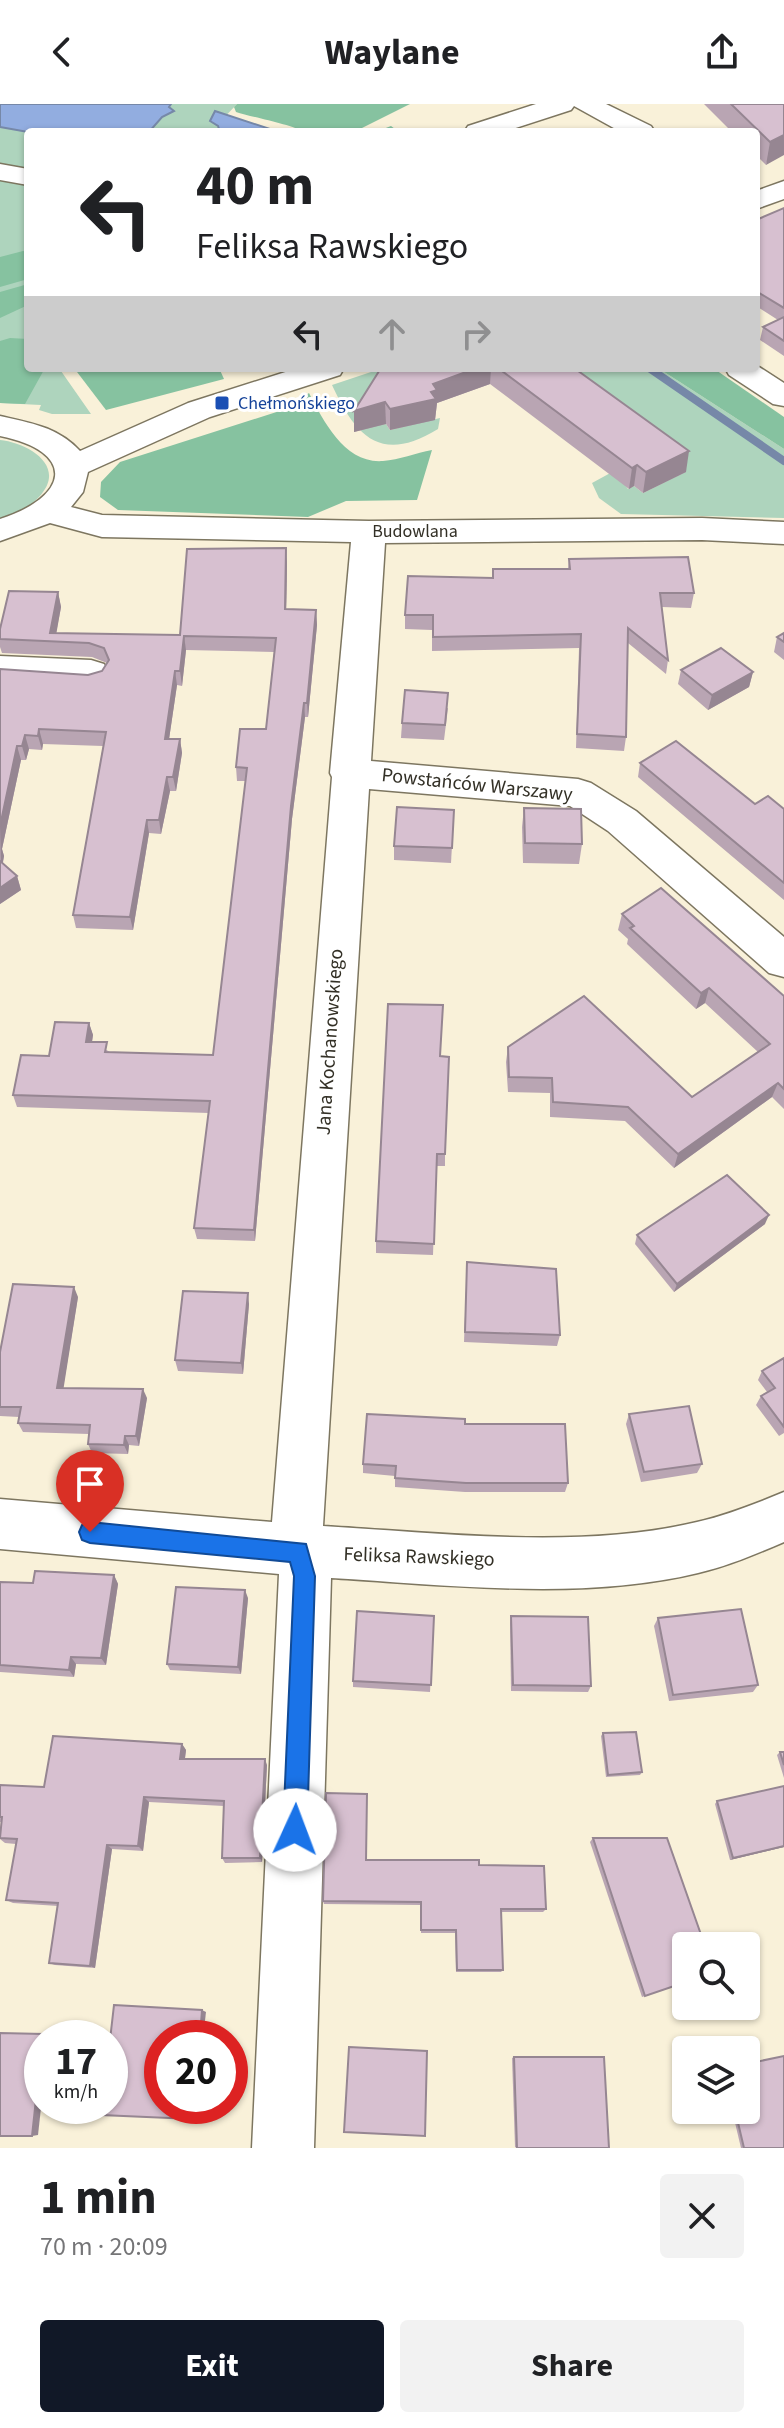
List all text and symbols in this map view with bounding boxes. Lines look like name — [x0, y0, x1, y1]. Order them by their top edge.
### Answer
text: Waylane — [324, 27, 460, 78]
icon: back — [40, 30, 84, 74]
icon: share — [700, 30, 744, 74]
text: 40 m — [196, 147, 314, 226]
icon: left — [64, 160, 168, 264]
text: Feliksa Rawskiego — [196, 221, 468, 272]
icon: left — [286, 312, 330, 356]
icon: ahead — [370, 312, 414, 356]
icon: right — [454, 312, 498, 356]
place label: Chełmońskiego — [238, 391, 355, 416]
marker: Chełmońskiego — [213, 394, 231, 412]
street label: Budowlana — [372, 519, 458, 544]
street label: Powstańców Warszawy — [380, 761, 574, 809]
street label: Jana Kochanowskiego — [310, 948, 350, 1136]
pin — [56, 1450, 124, 1532]
icon: arrive — [68, 1462, 112, 1506]
street label: Feliksa Rawskiego — [343, 1540, 495, 1574]
position arrow — [253, 1788, 337, 1872]
map controls — [672, 1932, 760, 2124]
button: search — [672, 1932, 760, 2020]
speed limit sign: 20 — [144, 2020, 248, 2124]
text: 17 — [55, 2033, 97, 2090]
button: layers — [672, 2036, 760, 2124]
text: km/h — [54, 2078, 98, 2106]
text: 1 min — [40, 2164, 157, 2232]
button: close — [660, 2174, 744, 2258]
text: 70 m · 20:09 — [40, 2228, 168, 2265]
button: Exit — [40, 2320, 384, 2412]
button: Share — [400, 2320, 744, 2412]

